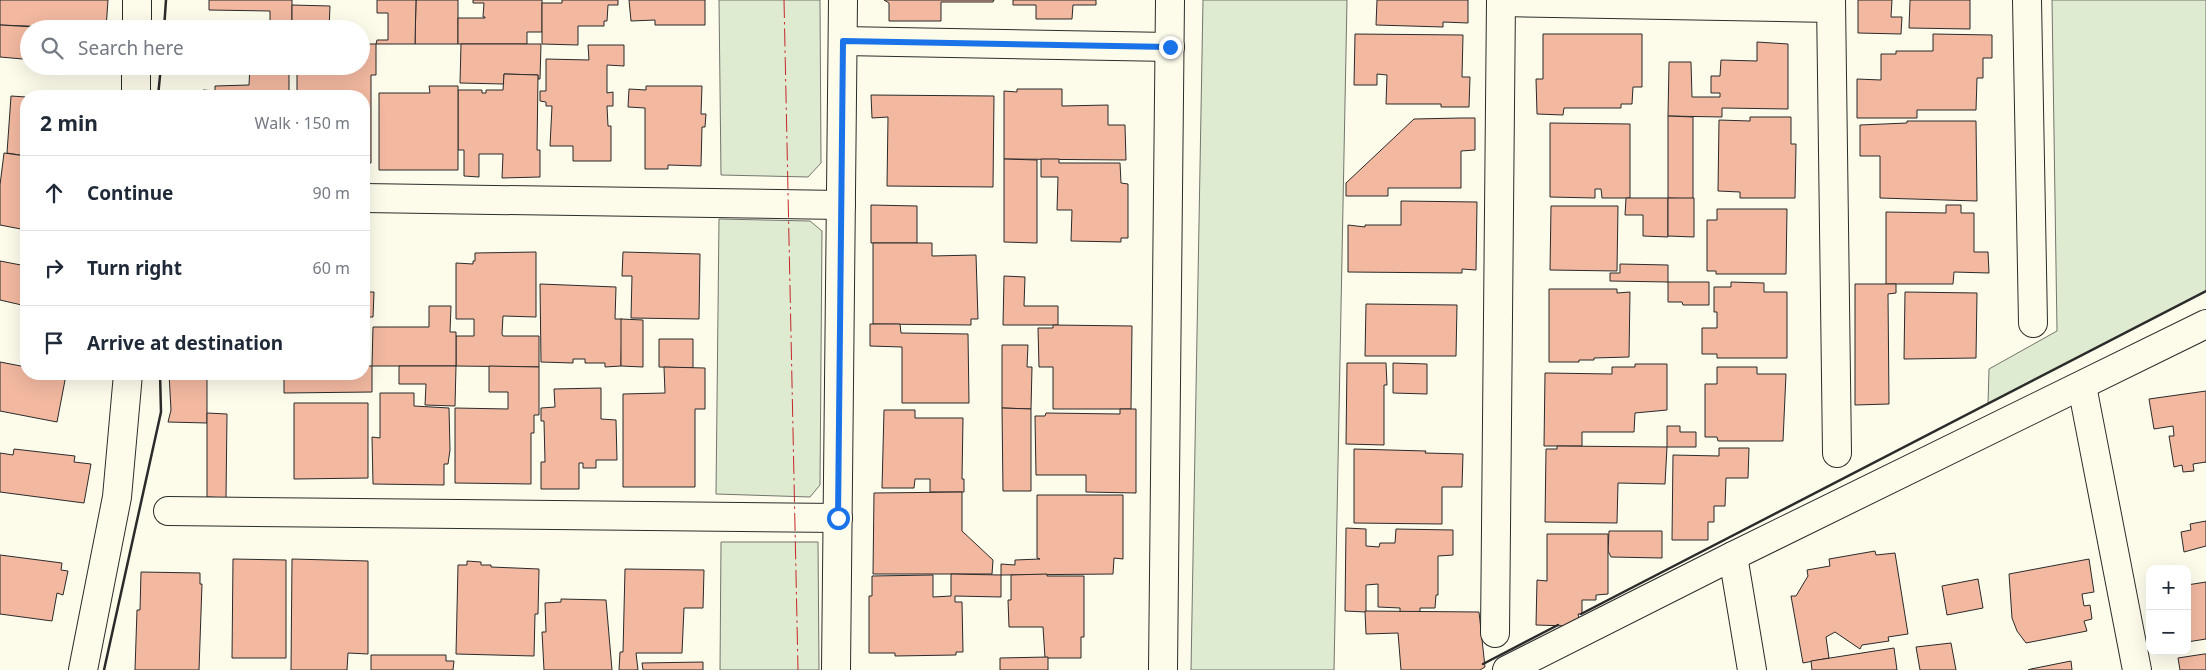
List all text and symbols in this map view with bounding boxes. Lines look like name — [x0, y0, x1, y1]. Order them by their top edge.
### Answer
search box — [20, 20, 370, 75]
icon: search — [38, 34, 66, 62]
text: Search here — [78, 35, 184, 61]
route end — [1159, 36, 1182, 59]
text: 2 min — [40, 109, 98, 137]
text: Walk · 150 m — [255, 112, 350, 134]
icon: ahead — [40, 179, 68, 207]
text: Continue — [87, 180, 173, 206]
text: 90 m — [313, 182, 350, 204]
icon: right — [40, 254, 68, 282]
text: Turn right — [87, 255, 182, 281]
text: 60 m — [313, 257, 350, 279]
icon: arrive — [40, 329, 68, 357]
text: Arrive at destination — [87, 330, 283, 356]
route start — [827, 507, 850, 530]
map controls — [2146, 565, 2191, 655]
button: + — [2146, 565, 2191, 610]
button: − — [2146, 610, 2191, 655]

